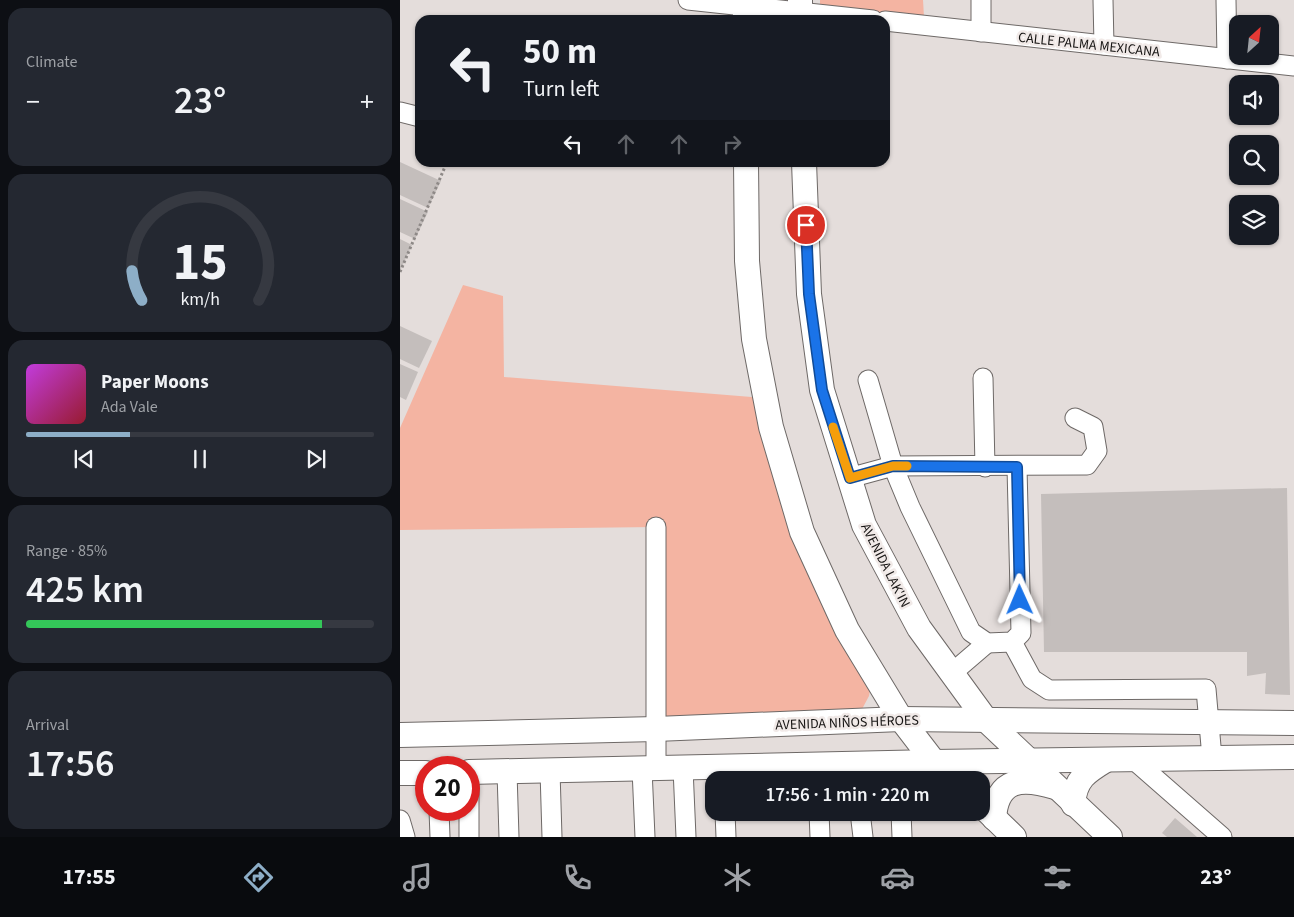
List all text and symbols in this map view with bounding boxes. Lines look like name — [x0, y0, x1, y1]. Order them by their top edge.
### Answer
north arrow — [1229, 15, 1279, 65]
map controls — [1229, 15, 1279, 245]
text: 50 m — [523, 27, 597, 77]
street label: CALLE PALMA MEXICANA — [1017, 28, 1161, 62]
icon: left — [440, 35, 505, 100]
text: Climate — [26, 51, 77, 73]
text: Turn left — [523, 73, 599, 105]
text: 23° — [174, 74, 226, 128]
button: sound — [1229, 75, 1279, 125]
text: − — [26, 82, 40, 122]
text: + — [360, 82, 374, 122]
icon: left — [559, 130, 587, 158]
icon: ahead — [612, 130, 640, 158]
icon: ahead — [665, 130, 693, 158]
icon: right — [718, 130, 746, 158]
button: search — [1229, 135, 1279, 185]
button: layers — [1229, 195, 1279, 245]
pin — [785, 204, 827, 246]
icon: arrive — [792, 211, 820, 239]
text: 15 — [173, 226, 227, 300]
text: km/h — [180, 287, 220, 312]
text: Paper Moons — [101, 369, 209, 396]
text: Ada Vale — [101, 396, 158, 418]
icon: previous — [70, 445, 98, 473]
icon: pause — [186, 445, 214, 473]
icon: next — [302, 445, 330, 473]
street label: AVENIDA LAK'IN — [855, 520, 915, 611]
text: Range · 85% — [26, 540, 107, 562]
text: 425 km — [26, 563, 144, 617]
position arrow — [993, 573, 1045, 625]
street label: AVENIDA NIÑOS HÉROES — [775, 710, 919, 735]
text: Arrival — [26, 714, 69, 736]
text: 17:56 — [26, 737, 114, 791]
speed limit sign: 20 — [415, 756, 480, 821]
text: 17:56 · 1 min · 220 m — [765, 782, 930, 809]
icon: directions — [241, 860, 276, 895]
icon: music — [400, 860, 435, 895]
icon: phone — [560, 860, 595, 895]
icon: climate — [720, 860, 755, 895]
icon: car — [880, 860, 915, 895]
icon: filters — [1040, 860, 1075, 895]
text: 17:55 — [62, 861, 116, 893]
text: 23° — [1200, 861, 1231, 893]

